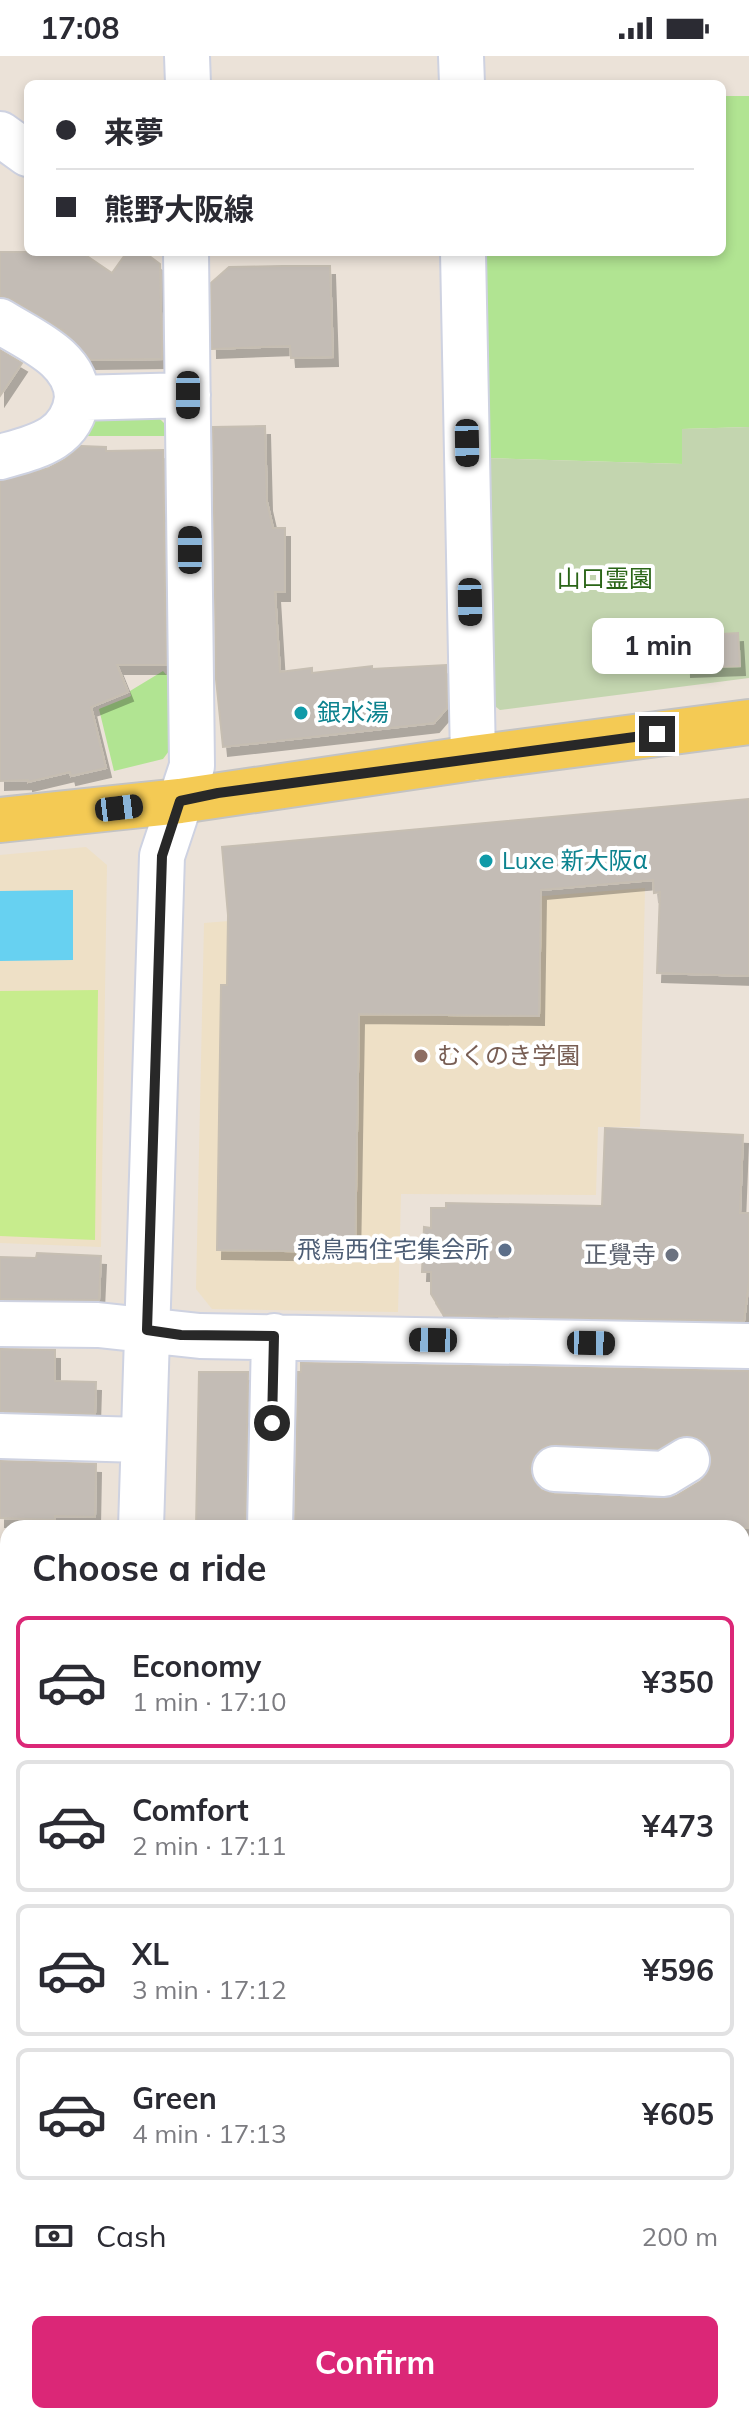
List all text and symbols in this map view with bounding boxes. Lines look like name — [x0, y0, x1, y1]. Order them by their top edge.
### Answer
text: 17:08 — [40, 9, 119, 47]
text: 来夢 — [104, 113, 164, 151]
text: 熊野大阪線 — [104, 190, 254, 228]
car — [176, 371, 200, 419]
car — [455, 419, 479, 467]
car — [178, 526, 202, 574]
park label: 山口霊園 — [557, 563, 653, 593]
car — [458, 578, 482, 626]
callout: 1 min — [591, 618, 723, 674]
text: 1 min — [624, 629, 692, 662]
place label: 銀水湯 — [317, 697, 389, 727]
marker: 銀水湯 — [292, 704, 310, 722]
route end — [639, 716, 675, 752]
car — [94, 793, 144, 823]
place label: Luxe 新大阪α — [502, 845, 648, 875]
marker: Luxe 新大阪α — [477, 852, 495, 870]
place label: むくのき学園 — [437, 1040, 580, 1070]
marker: むくのき学園 — [412, 1047, 430, 1065]
place label: 飛鳥西住宅集会所 — [297, 1234, 489, 1264]
place label: 正覺寺 — [584, 1239, 656, 1269]
marker: 飛鳥西住宅集会所 — [496, 1241, 514, 1259]
marker: 正覺寺 — [663, 1246, 681, 1264]
car — [409, 1328, 457, 1352]
car — [567, 1331, 615, 1355]
route start — [254, 1405, 290, 1441]
text: Choose a ride — [32, 1545, 266, 1590]
icon: car — [36, 1646, 108, 1718]
text: Economy — [132, 1647, 261, 1685]
text: ¥350 — [642, 1663, 714, 1701]
text: 1 min · 17:10 — [132, 1685, 287, 1718]
icon: car — [36, 1790, 108, 1862]
text: Comfort — [132, 1791, 249, 1829]
text: ¥473 — [642, 1807, 714, 1845]
text: 2 min · 17:11 — [132, 1829, 287, 1862]
icon: car — [36, 1934, 108, 2006]
text: XL — [132, 1935, 169, 1973]
text: ¥596 — [642, 1951, 714, 1989]
text: 3 min · 17:12 — [132, 1973, 287, 2006]
icon: car — [36, 2078, 108, 2150]
text: Green — [132, 2079, 217, 2117]
text: ¥605 — [642, 2095, 714, 2133]
text: 4 min · 17:13 — [132, 2117, 287, 2150]
icon: cash — [32, 2214, 76, 2258]
text: Cash — [96, 2217, 167, 2255]
text: 200 m — [642, 2220, 718, 2253]
button: Confirm — [32, 2316, 718, 2408]

